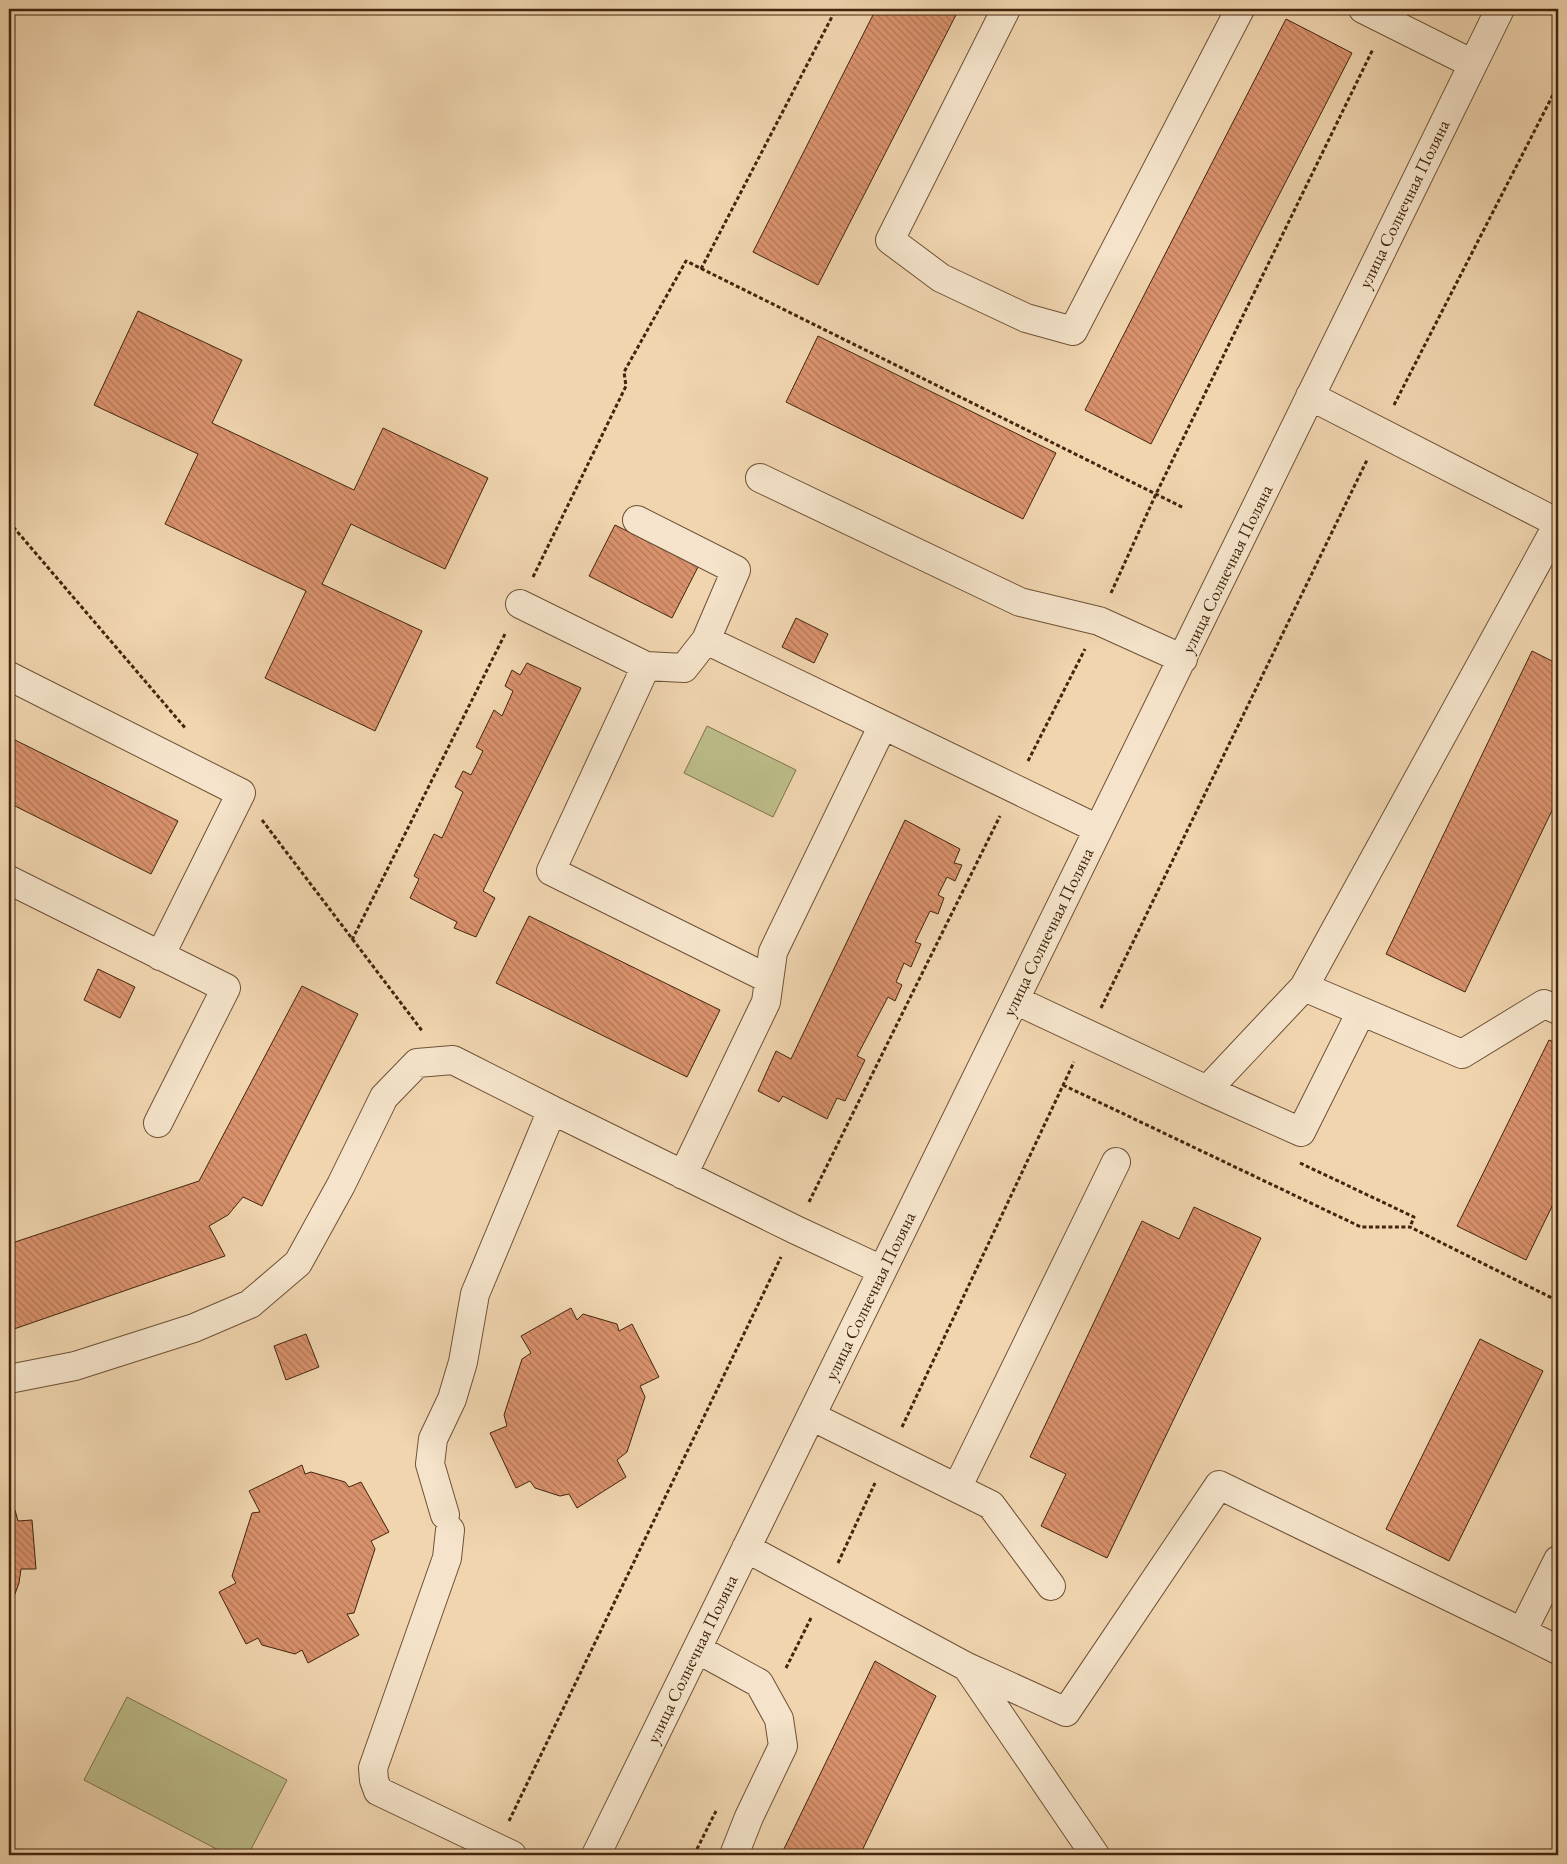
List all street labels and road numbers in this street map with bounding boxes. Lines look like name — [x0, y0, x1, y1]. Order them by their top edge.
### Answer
street label: улица Солнечная Поляна — [1353, 115, 1455, 292]
street label: улица Солнечная Поляна — [1176, 480, 1278, 657]
street label: улица Солнечная Поляна — [997, 843, 1099, 1020]
street label: улица Солнечная Поляна — [819, 1207, 921, 1384]
street label: улица Солнечная Поляна — [641, 1570, 743, 1747]

